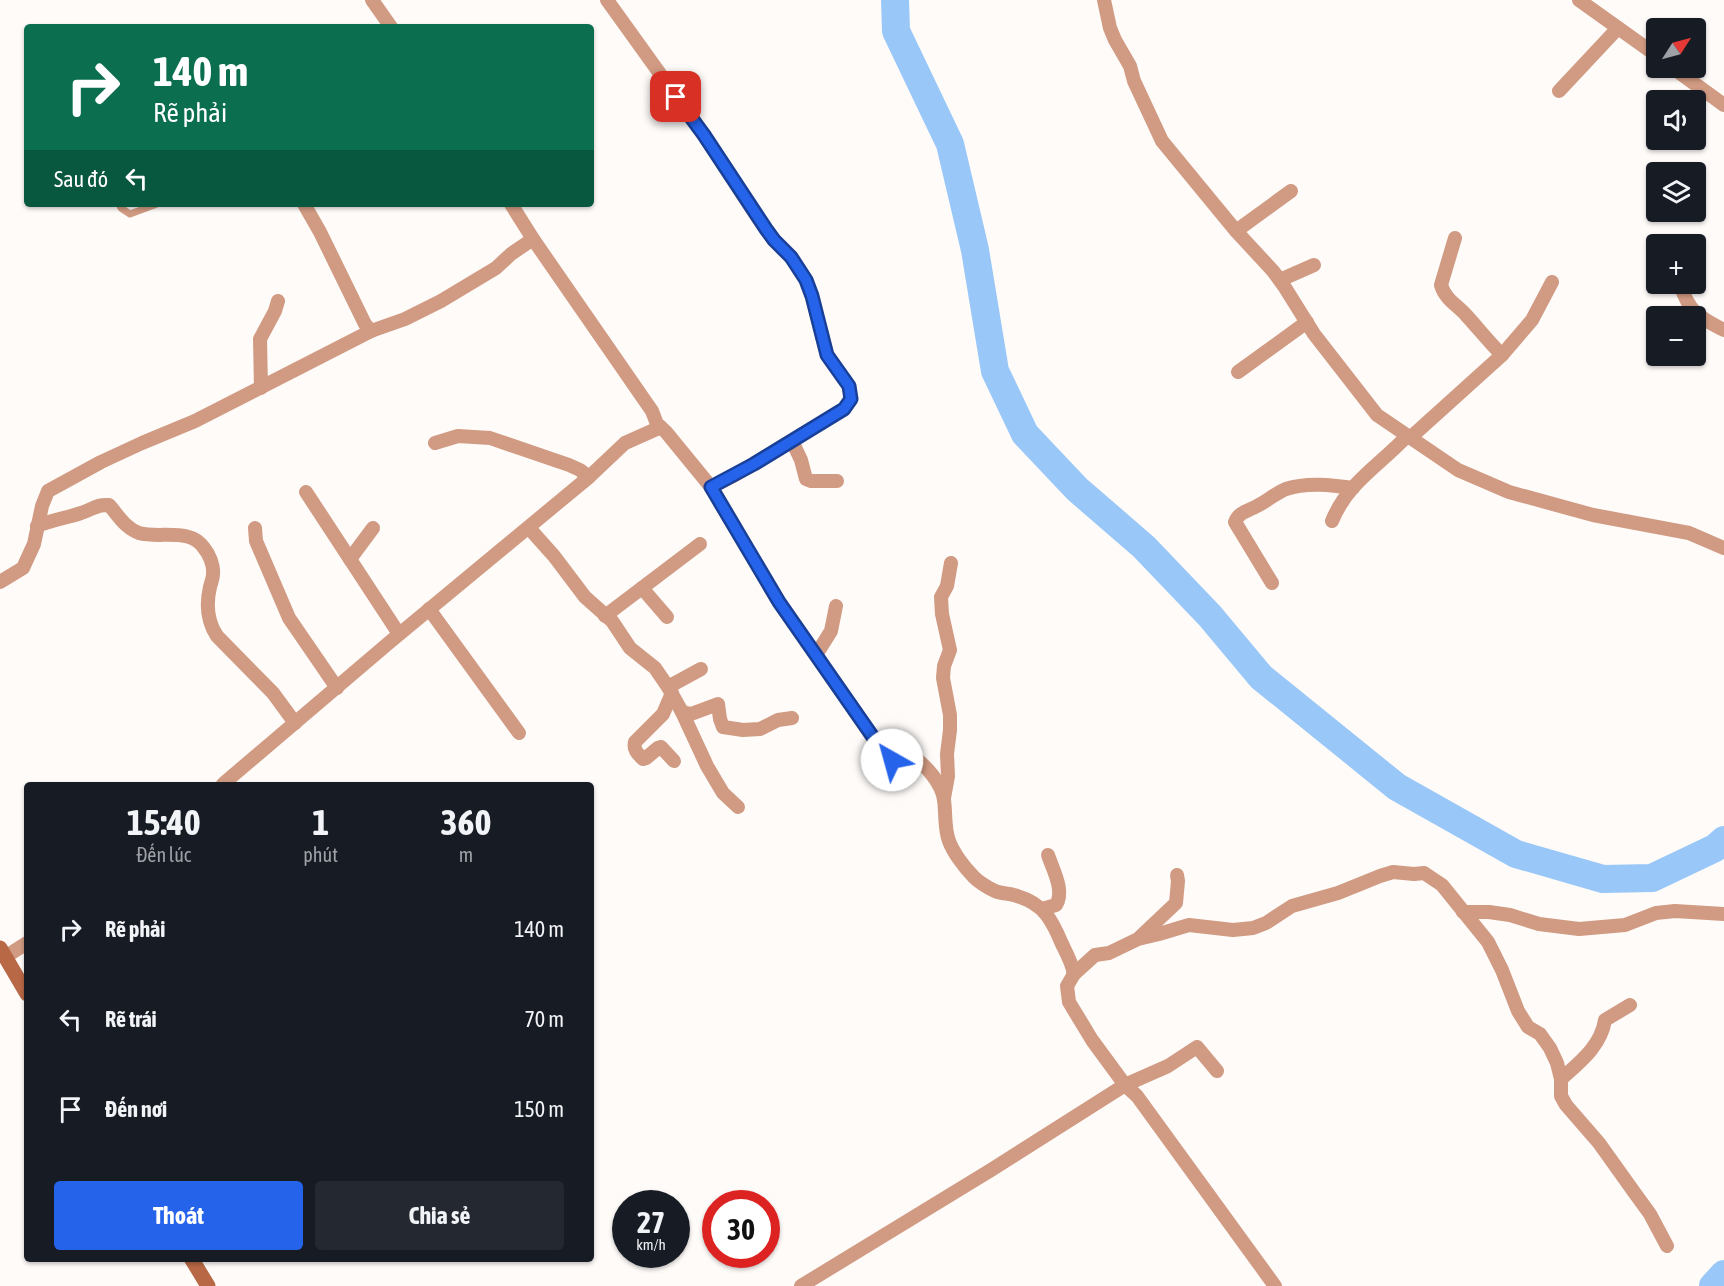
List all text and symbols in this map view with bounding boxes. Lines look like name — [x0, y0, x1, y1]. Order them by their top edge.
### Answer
north arrow — [1646, 18, 1706, 78]
map controls — [1646, 18, 1706, 366]
text: 140 m — [153, 47, 248, 95]
icon: right — [54, 48, 132, 126]
pin — [650, 71, 701, 122]
icon: arrive — [659, 80, 692, 113]
button: sound — [1646, 90, 1706, 150]
text: Rẽ phải — [153, 97, 227, 128]
icon: left — [120, 162, 153, 195]
button: layers — [1646, 162, 1706, 222]
text: Sau đó — [54, 166, 108, 192]
button: + — [1646, 234, 1706, 294]
button: − — [1646, 306, 1706, 366]
position arrow — [860, 728, 924, 792]
text: 15:40 — [127, 801, 201, 843]
text: 1 — [312, 801, 329, 843]
text: 360 — [441, 801, 491, 843]
text: Đến lúc — [136, 843, 191, 866]
text: phút — [303, 843, 338, 866]
text: m — [459, 843, 473, 866]
icon: right — [54, 913, 87, 946]
text: Rẽ phải — [105, 916, 165, 942]
text: 140 m — [514, 916, 564, 942]
icon: left — [54, 1003, 87, 1036]
text: Rẽ trái — [105, 1006, 157, 1032]
text: 70 m — [524, 1006, 564, 1032]
icon: arrive — [54, 1093, 87, 1126]
text: Đến nơi — [105, 1096, 167, 1122]
text: 150 m — [514, 1096, 564, 1122]
button: Thoát — [54, 1181, 303, 1250]
button: Chia sẻ — [315, 1181, 564, 1250]
speed limit sign: 30 — [702, 1190, 780, 1268]
text: 27 — [637, 1205, 665, 1239]
text: km/h — [636, 1236, 666, 1253]

